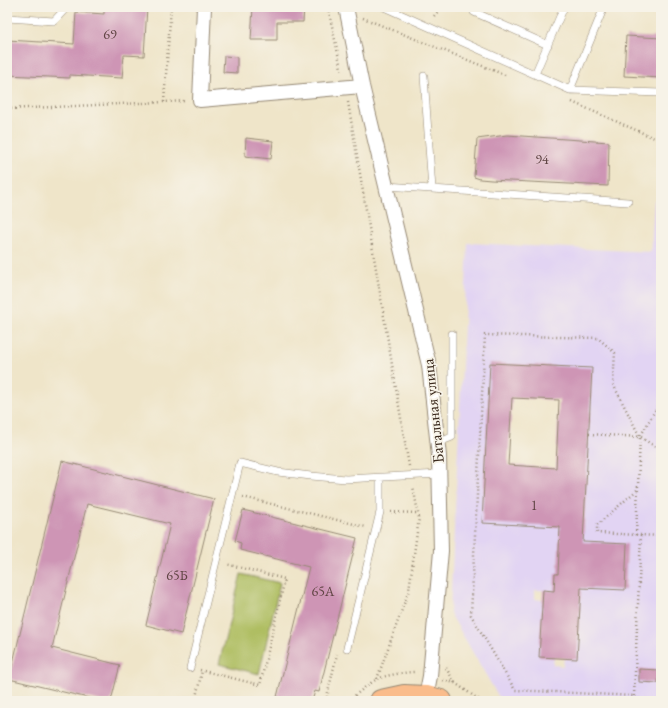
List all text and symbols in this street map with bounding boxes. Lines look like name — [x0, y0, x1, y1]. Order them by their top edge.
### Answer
house number: 69 — [103, 25, 117, 43]
house number: 94 — [535, 150, 549, 168]
street label: Батальная улица — [417, 357, 449, 464]
house number: 1 — [531, 496, 537, 514]
house number: 65Б — [166, 566, 188, 584]
house number: 65А — [311, 582, 335, 600]

